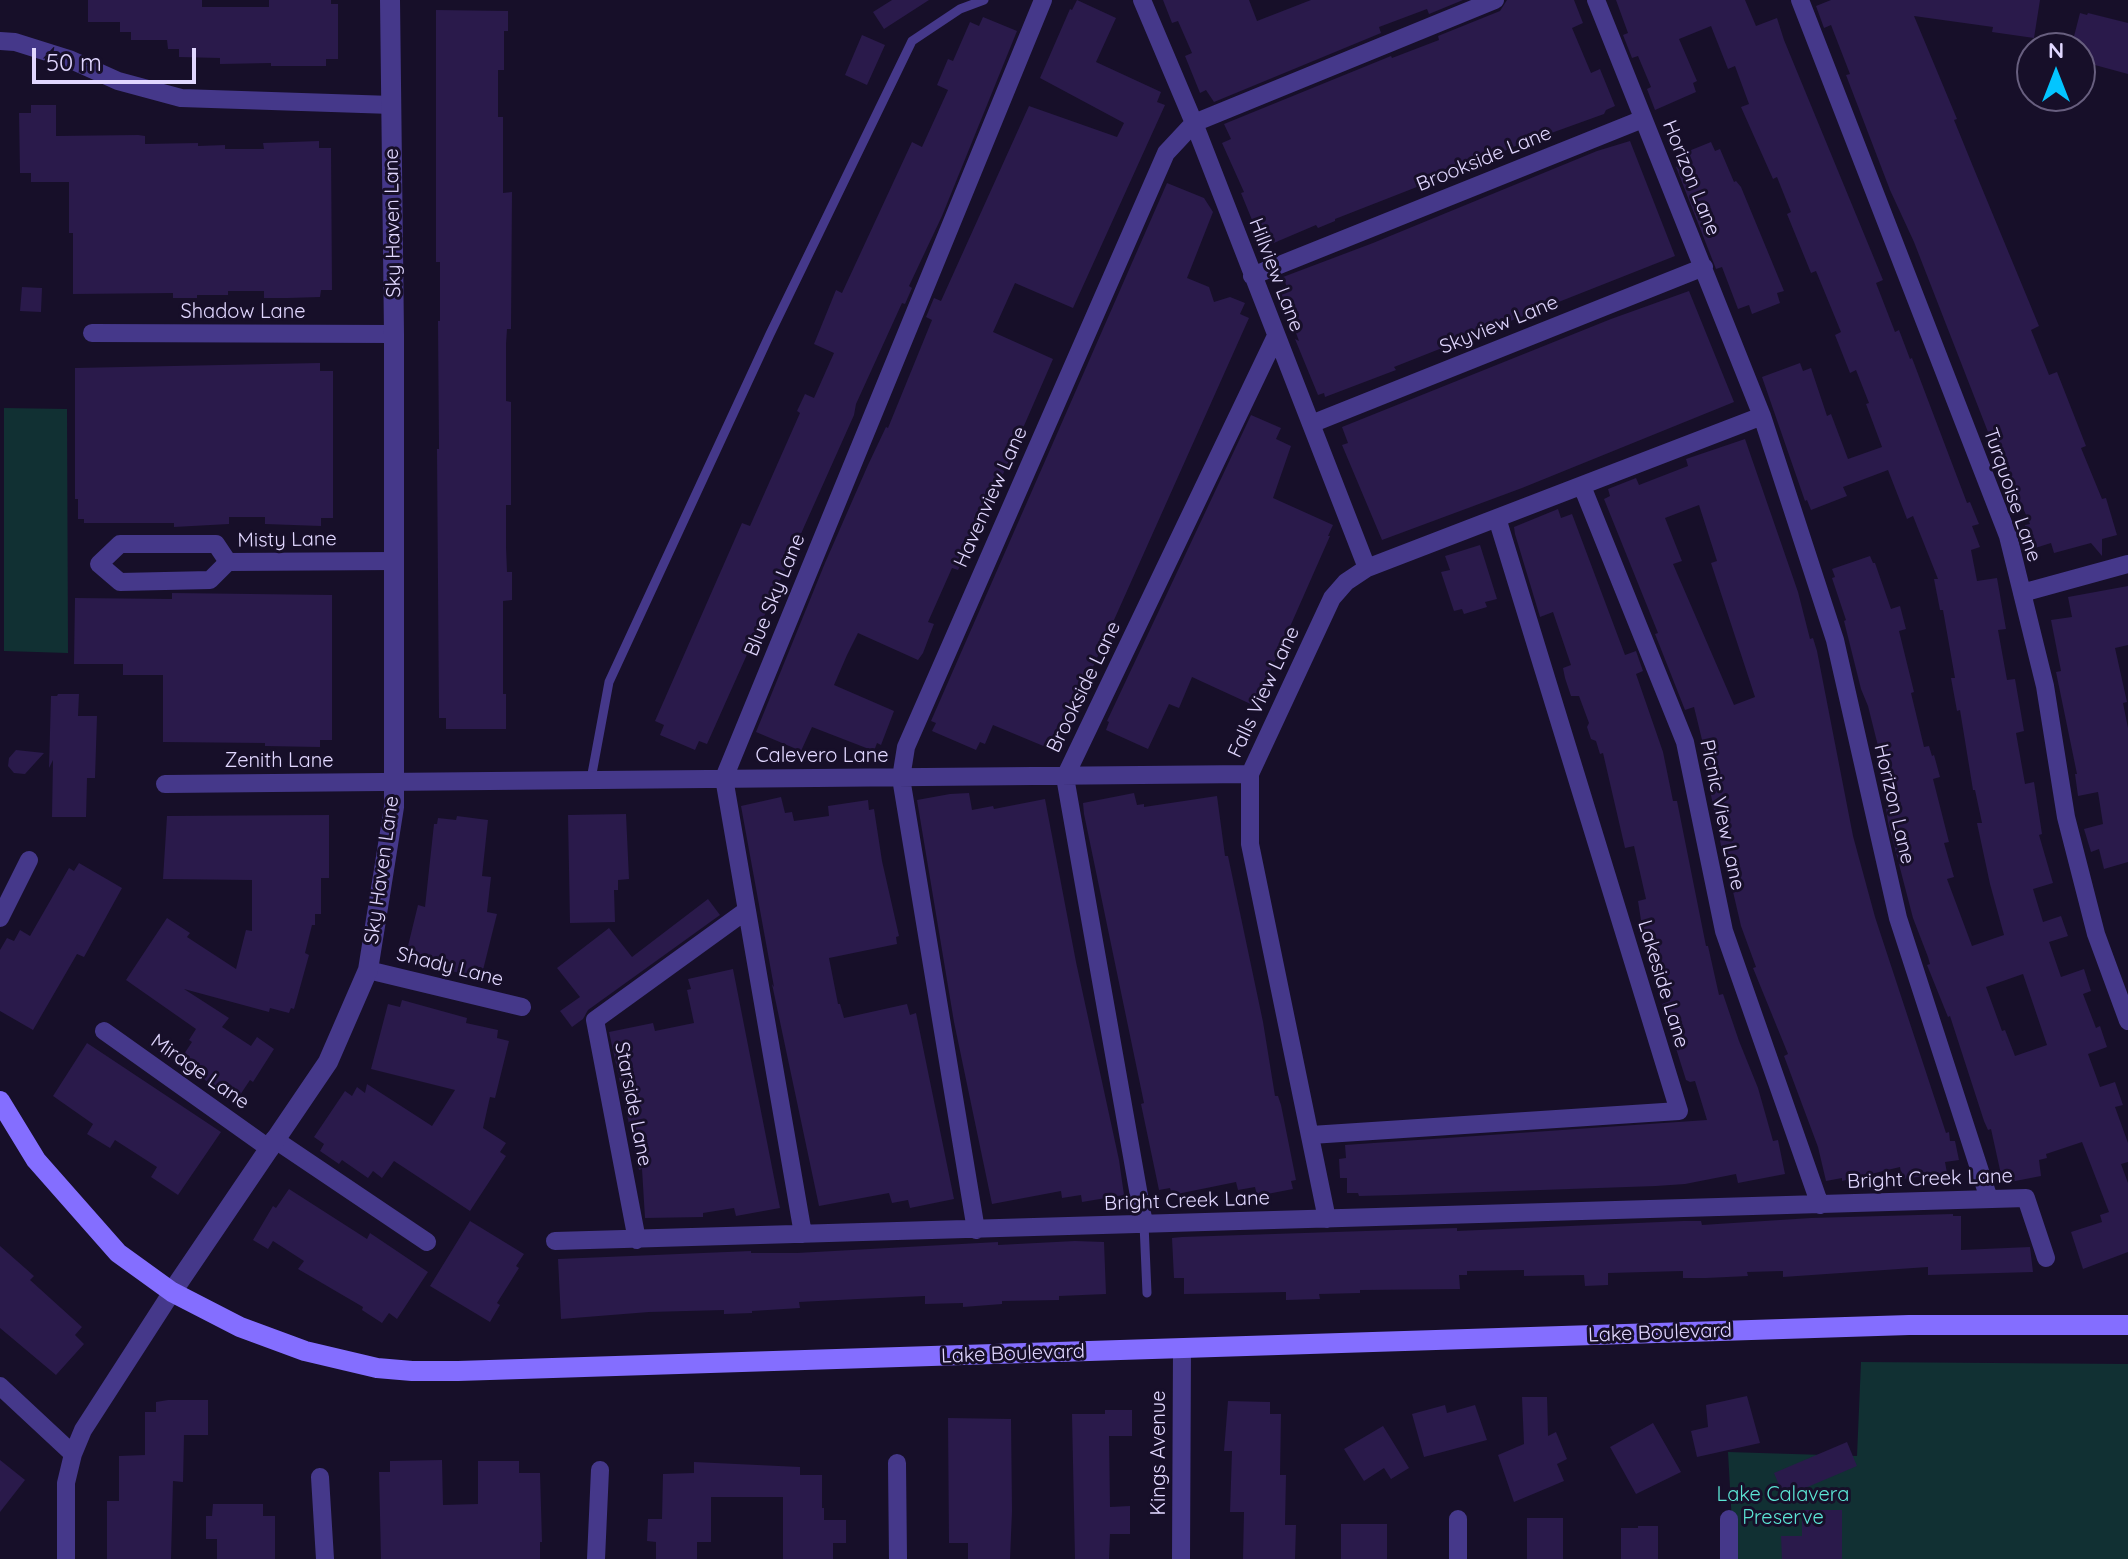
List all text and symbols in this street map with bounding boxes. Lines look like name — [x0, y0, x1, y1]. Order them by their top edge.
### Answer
scale bar — [36, 32, 200, 82]
north arrow — [2016, 32, 2096, 112]
text: N — [2048, 36, 2064, 64]
text: 50 m — [46, 47, 102, 77]
street label: Horizon Lane — [1657, 117, 1725, 239]
street label: Brookside Lane — [1413, 121, 1555, 197]
street label: Sky Haven Lane — [380, 148, 406, 298]
street label: Hillview Lane — [1243, 215, 1309, 335]
street label: Skyview Lane — [1436, 290, 1562, 360]
street label: Shadow Lane — [180, 300, 306, 324]
street label: Havenview Lane — [949, 423, 1033, 571]
street label: Turquoise Lane — [1978, 425, 2046, 565]
street label: Misty Lane — [237, 527, 337, 553]
street label: Blue Sky Lane — [740, 530, 810, 660]
street label: Brookside Lane — [1042, 617, 1126, 757]
street label: Falls View Lane — [1223, 623, 1305, 761]
street label: Picnic View Lane — [1694, 738, 1750, 892]
street label: Horizon Lane — [1869, 742, 1919, 866]
street label: Calevero Lane — [756, 744, 888, 768]
street label: Zenith Lane — [224, 749, 334, 773]
street label: Sky Haven Lane — [360, 794, 404, 946]
street label: Lakeside Lane — [1632, 917, 1694, 1051]
street label: Shady Lane — [394, 942, 506, 992]
street label: Mirage Lane — [146, 1029, 254, 1115]
street label: Starside Lane — [609, 1040, 657, 1168]
street label: Bright Creek Lane — [1847, 1164, 2013, 1194]
street label: Bright Creek Lane — [1104, 1186, 1270, 1216]
street label: Lake Boulevard — [1588, 1318, 1732, 1348]
street label: Lake Boulevard — [941, 1339, 1085, 1369]
street label: Kings Avenue — [1147, 1391, 1171, 1515]
park label: Lake Calavera Preserve — [1717, 1483, 1849, 1530]

